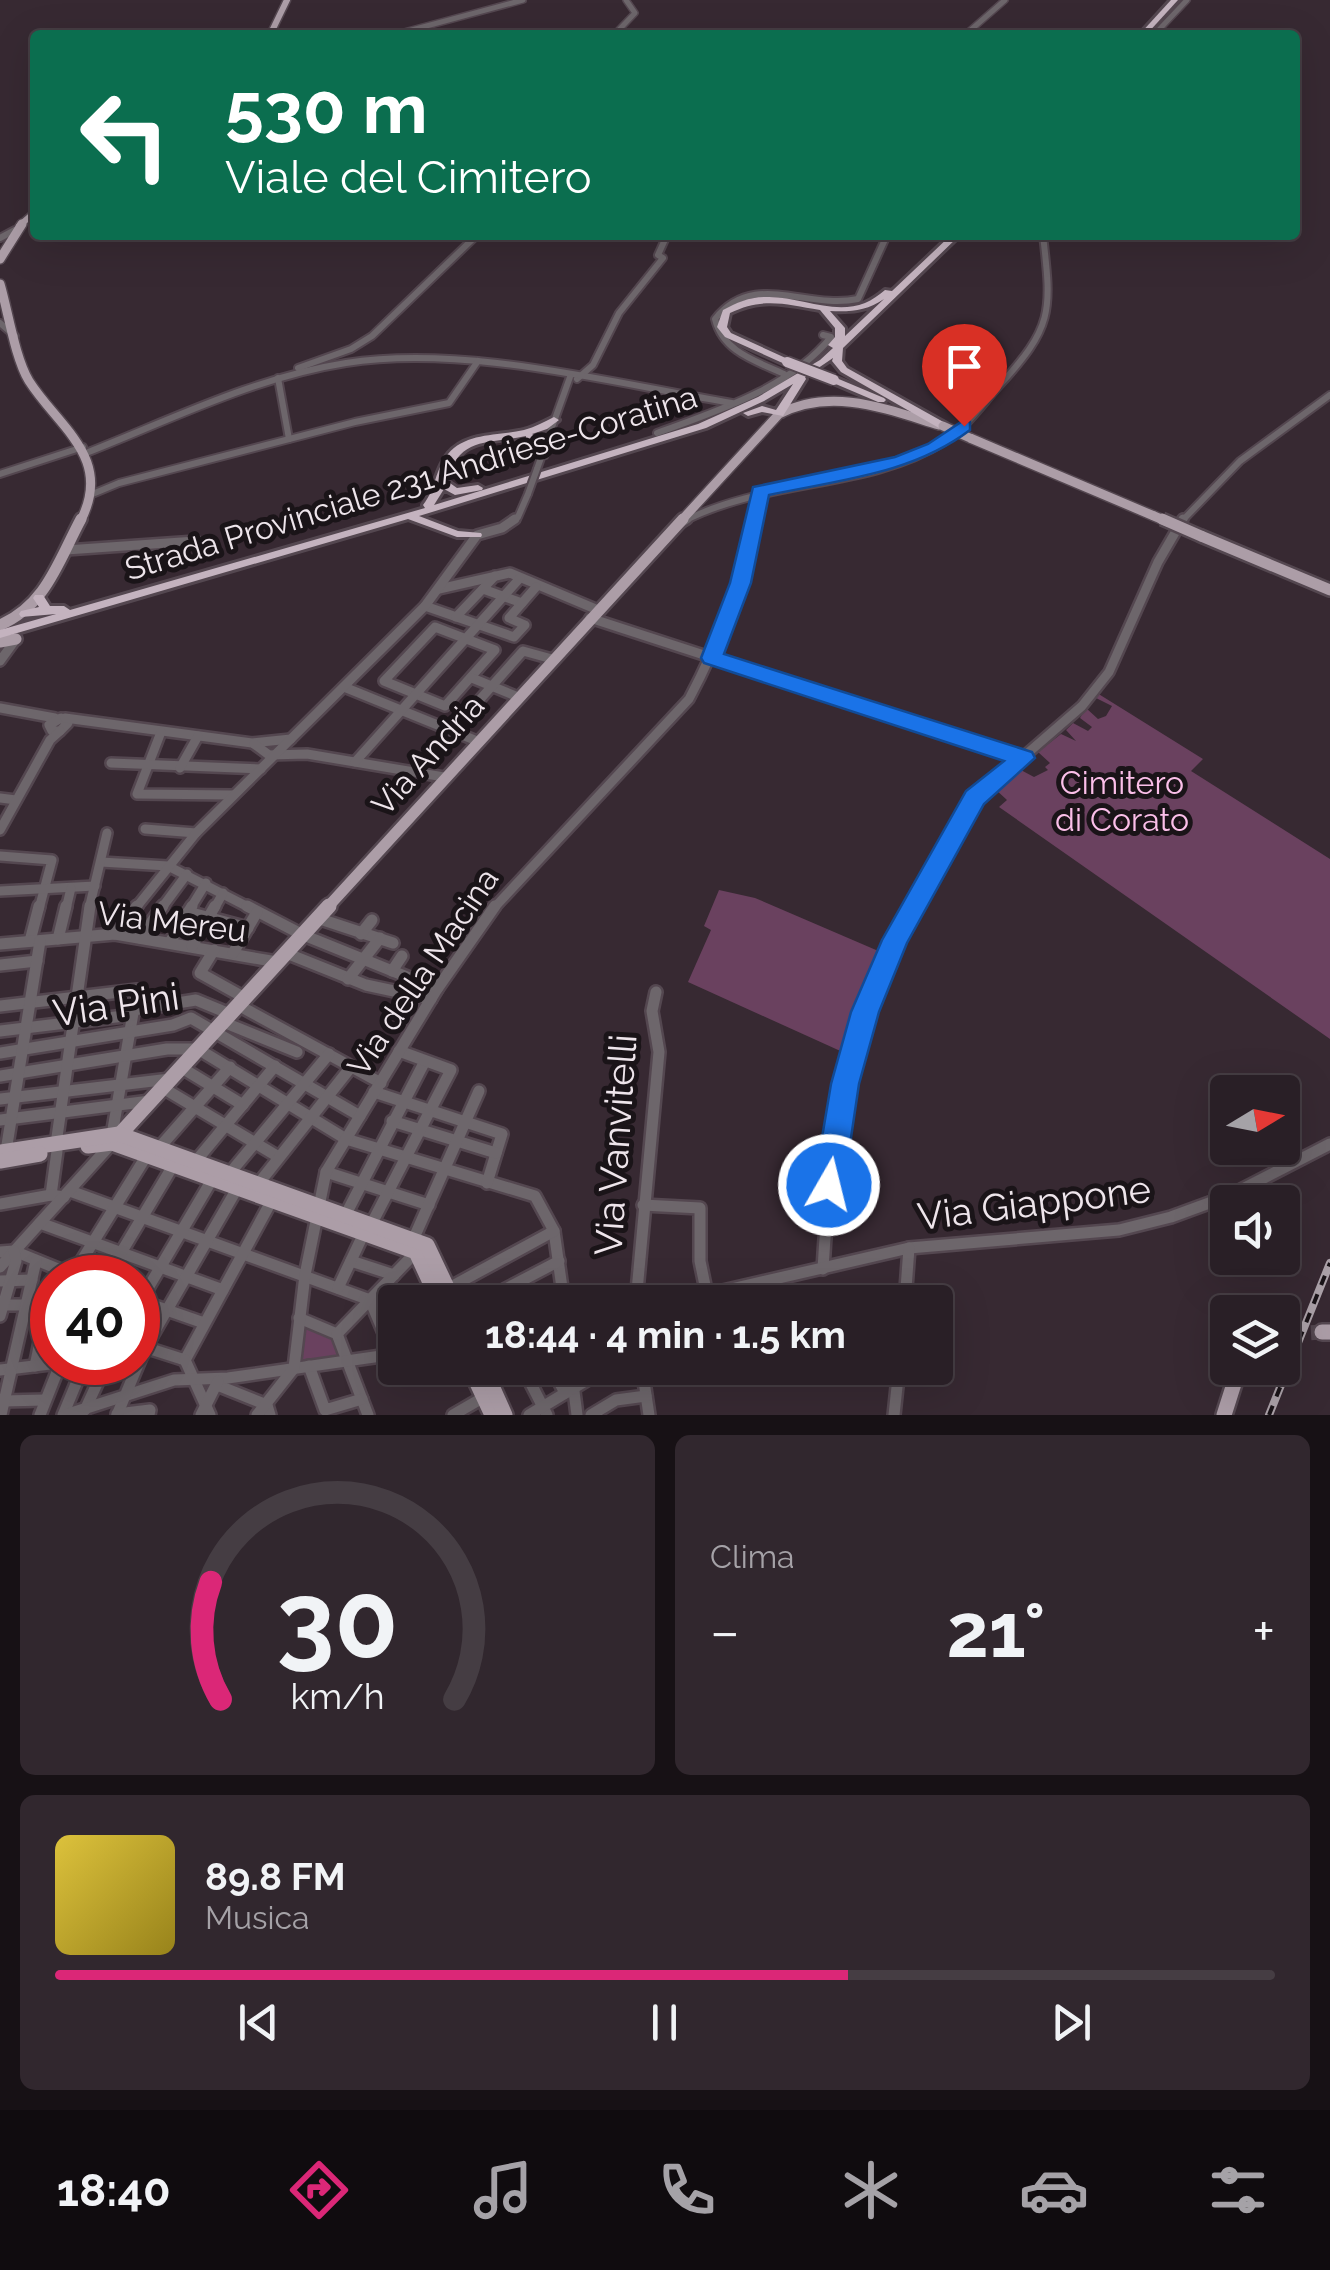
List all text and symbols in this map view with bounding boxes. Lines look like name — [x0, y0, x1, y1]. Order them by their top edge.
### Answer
text: 530 m — [225, 67, 428, 149]
icon: left — [60, 70, 190, 200]
text: Viale del Cimitero — [225, 151, 592, 204]
pin — [922, 324, 1007, 427]
icon: arrive — [937, 339, 992, 394]
street label: Strada Provinciale 231 Andriese-Coratina — [120, 378, 701, 587]
street label: Via Andria — [364, 687, 491, 822]
park label: Cimitero di Corato — [1055, 764, 1189, 838]
street label: Via della Macina — [340, 861, 506, 1082]
street label: Via Mereu — [96, 894, 248, 949]
street label: Via Pini — [50, 973, 182, 1036]
street label: Via Vanvitelli — [585, 1033, 646, 1257]
north arrow — [1210, 1075, 1300, 1165]
map controls — [1210, 1075, 1300, 1385]
position arrow — [777, 1133, 881, 1237]
street label: Via Giappone — [915, 1166, 1153, 1239]
button: sound — [1210, 1185, 1300, 1275]
speed limit sign: 40 — [30, 1255, 160, 1385]
button: layers — [1210, 1295, 1300, 1385]
text: 18:44 · 4 min · 1.5 km — [485, 1312, 846, 1357]
text: Clima — [710, 1538, 794, 1575]
text: 30 — [277, 1559, 398, 1681]
text: 21° — [946, 1586, 1045, 1675]
text: − — [710, 1599, 740, 1664]
text: + — [1252, 1599, 1275, 1664]
text: km/h — [290, 1675, 385, 1717]
text: 89.8 FM — [205, 1854, 346, 1899]
text: Musica — [205, 1899, 310, 1936]
icon: previous — [231, 1995, 286, 2050]
icon: pause — [637, 1995, 692, 2050]
icon: next — [1044, 1995, 1099, 2050]
icon: directions — [284, 2155, 354, 2225]
icon: music — [468, 2155, 538, 2225]
icon: phone — [652, 2155, 722, 2225]
icon: climate — [836, 2155, 906, 2225]
icon: car — [1019, 2155, 1089, 2225]
icon: filters — [1203, 2155, 1273, 2225]
text: 18:40 — [57, 2164, 171, 2217]

